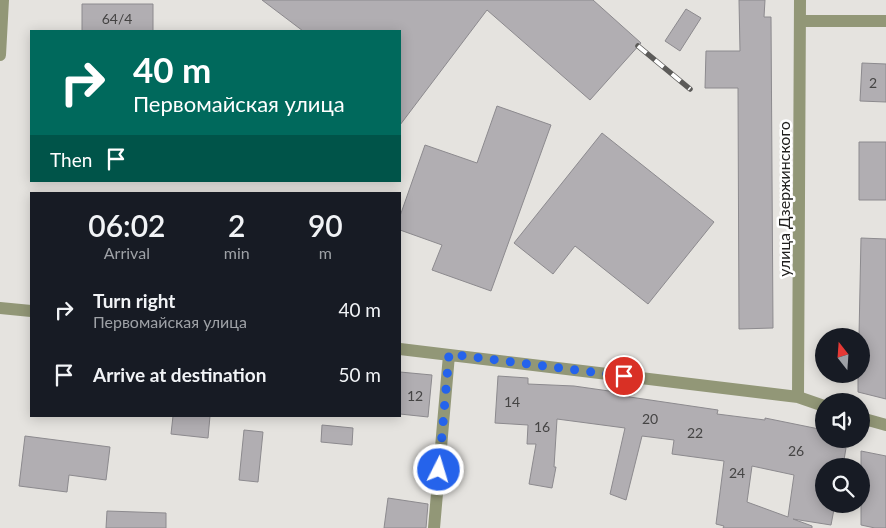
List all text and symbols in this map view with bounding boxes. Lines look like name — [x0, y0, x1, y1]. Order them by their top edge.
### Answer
house number: 64/4 — [102, 10, 132, 27]
text: 40 m — [133, 48, 211, 90]
icon: right — [50, 50, 115, 115]
house number: 2 — [869, 74, 877, 91]
text: Первомайская улица — [133, 90, 345, 117]
street label: улица Дзержинского — [774, 121, 793, 277]
icon: arrive — [102, 145, 130, 173]
text: Then — [50, 148, 92, 171]
text: 06:02 — [88, 207, 165, 243]
text: 2 — [228, 207, 245, 243]
text: 90 — [308, 207, 343, 243]
text: Arrival — [104, 243, 150, 262]
text: min — [224, 243, 250, 262]
text: m — [319, 243, 332, 262]
text: Turn right — [93, 289, 175, 312]
icon: right — [50, 296, 78, 324]
text: 40 m — [338, 298, 381, 321]
text: Первомайская улица — [93, 312, 247, 331]
north arrow — [815, 328, 870, 382]
map controls — [815, 328, 870, 513]
pin — [603, 355, 645, 397]
icon: arrive — [50, 361, 78, 389]
icon: arrive — [610, 362, 638, 390]
text: Arrive at destination — [93, 363, 266, 386]
text: 50 m — [338, 363, 381, 386]
house number: 12 — [407, 387, 423, 404]
house number: 14 — [504, 393, 520, 410]
button: sound — [815, 393, 870, 448]
house number: 20 — [642, 410, 658, 427]
house number: 16 — [534, 418, 550, 435]
house number: 22 — [687, 424, 703, 441]
house number: 26 — [788, 442, 804, 459]
position arrow — [412, 443, 464, 495]
button: search — [815, 458, 870, 513]
house number: 24 — [729, 464, 745, 481]

